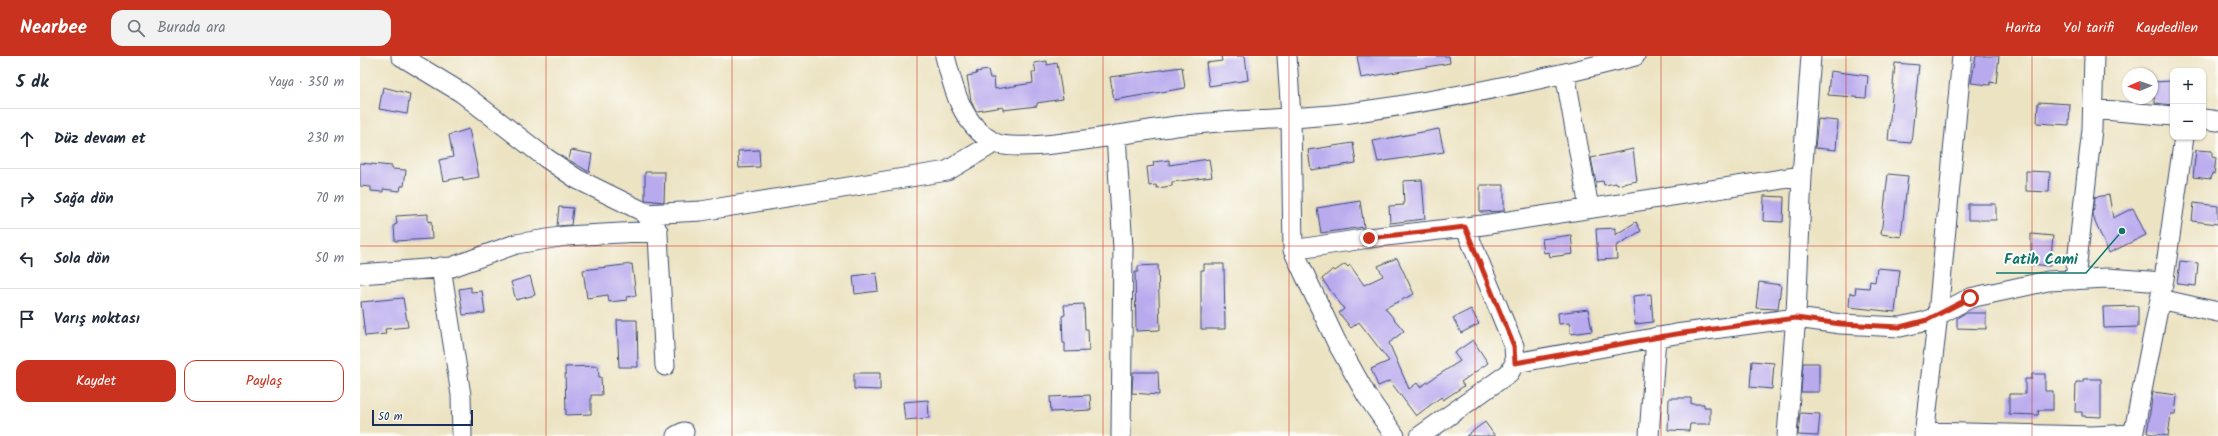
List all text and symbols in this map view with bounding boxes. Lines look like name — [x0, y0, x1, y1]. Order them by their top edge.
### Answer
search box — [111, 10, 391, 46]
text: Nearbee — [20, 13, 87, 43]
text: Burada ara — [157, 16, 226, 40]
icon: search — [125, 17, 147, 39]
text: Harita — [2005, 17, 2041, 39]
text: Yol tarifi — [2063, 17, 2114, 39]
text: Kaydedilen — [2136, 17, 2198, 39]
north arrow — [2122, 68, 2158, 104]
map controls — [2170, 68, 2206, 140]
button: + — [2170, 68, 2206, 104]
text: 5 dk — [16, 69, 49, 96]
text: Yaya · 350 m — [268, 72, 344, 93]
button: − — [2170, 104, 2206, 140]
text: Düz devam et — [54, 127, 146, 151]
icon: ahead — [16, 128, 38, 150]
text: 230 m — [307, 128, 344, 149]
text: Sağa dön — [54, 187, 114, 211]
icon: right — [16, 188, 38, 210]
text: 70 m — [316, 188, 344, 209]
route end — [1360, 229, 1378, 247]
callout: Fatih Cami — [1996, 246, 2086, 273]
text: Sola dön — [54, 247, 110, 271]
icon: left — [16, 248, 38, 270]
text: 50 m — [315, 248, 344, 269]
text: Fatih Cami — [2004, 248, 2079, 272]
route start — [1961, 289, 1979, 307]
text: Varış noktası — [54, 307, 140, 331]
icon: arrive — [16, 308, 38, 330]
button: Kaydet — [16, 360, 176, 402]
button: Paylaş — [184, 360, 344, 402]
scale bar — [372, 408, 473, 427]
text: 50 m — [378, 408, 403, 426]

